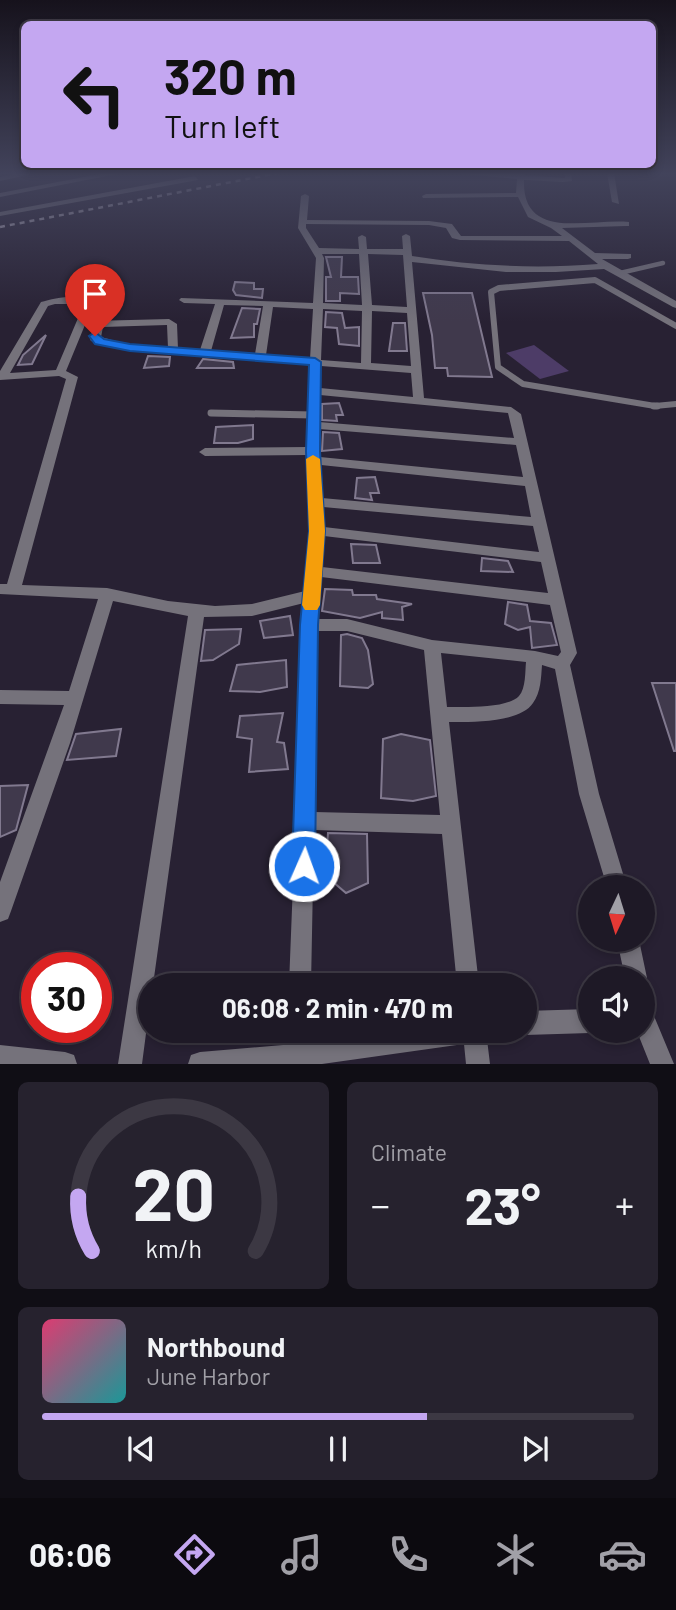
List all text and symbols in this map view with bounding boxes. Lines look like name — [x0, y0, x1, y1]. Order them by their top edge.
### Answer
text: 320 m — [164, 46, 297, 105]
icon: left — [49, 49, 140, 140]
text: Turn left — [164, 106, 281, 144]
pin — [65, 264, 125, 336]
icon: arrive — [76, 275, 114, 313]
position arrow — [267, 829, 341, 903]
north arrow — [578, 875, 654, 952]
map controls — [578, 875, 655, 1043]
speed limit sign: 30 — [21, 952, 112, 1043]
button: sound — [578, 966, 655, 1043]
text: 06:08 · 2 min · 470 m — [222, 992, 453, 1023]
text: Climate — [371, 1138, 447, 1166]
text: 20 — [132, 1149, 215, 1237]
text: 23° — [464, 1173, 541, 1235]
text: − — [371, 1181, 390, 1227]
text: + — [615, 1181, 634, 1227]
text: km/h — [145, 1233, 202, 1263]
text: Northbound — [147, 1331, 285, 1362]
text: June Harbor — [147, 1362, 270, 1390]
icon: previous — [122, 1430, 160, 1468]
icon: pause — [319, 1430, 357, 1468]
icon: next — [516, 1430, 554, 1468]
icon: directions — [170, 1530, 219, 1579]
icon: music — [277, 1530, 326, 1579]
icon: phone — [384, 1530, 433, 1579]
icon: climate — [491, 1530, 540, 1579]
icon: car — [598, 1530, 647, 1579]
text: 06:06 — [29, 1535, 112, 1573]

